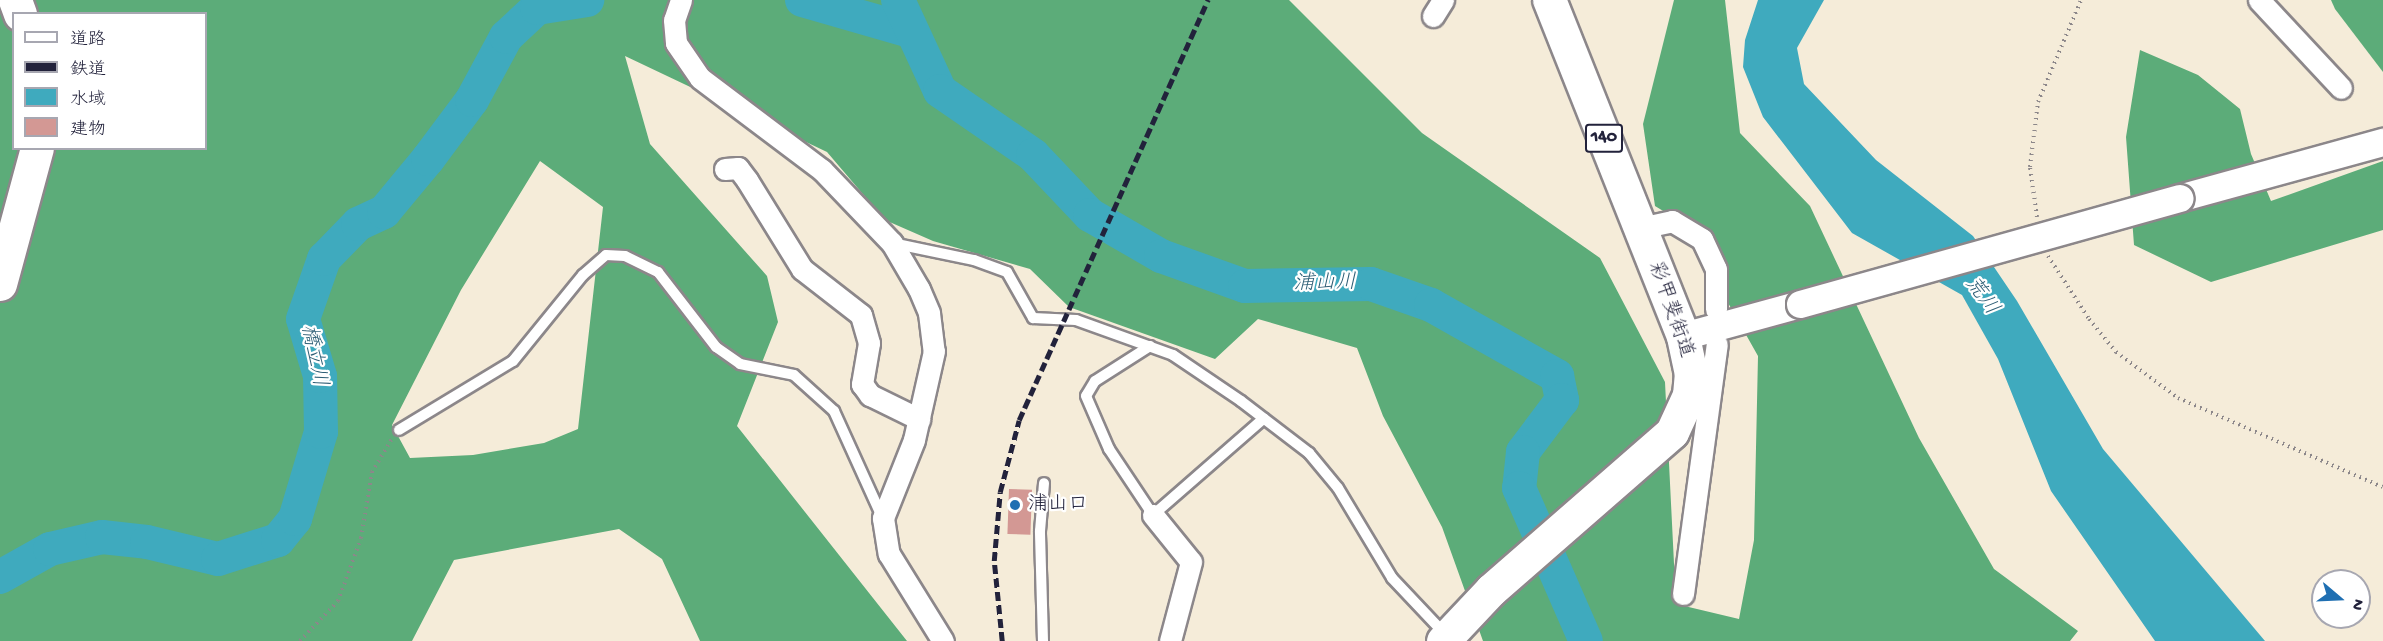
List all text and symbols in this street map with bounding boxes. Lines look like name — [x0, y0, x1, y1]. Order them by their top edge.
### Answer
legend — [12, 12, 207, 150]
text: 道路 — [70, 30, 106, 51]
text: 鉄道 — [70, 60, 106, 81]
text: 水域 — [70, 90, 106, 111]
text: 建物 — [70, 120, 106, 141]
road number: 140 — [1584, 123, 1624, 153]
street label: 彩甲斐街道 — [1642, 259, 1698, 361]
water label: 浦山川 — [1293, 272, 1357, 298]
water label: 荒川 — [1957, 273, 2003, 321]
water label: 橋立川 — [294, 323, 330, 389]
place label: 浦山口 — [1028, 493, 1088, 517]
marker: 浦山口 — [1006, 496, 1024, 514]
north arrow — [2311, 569, 2371, 629]
text: N — [2346, 596, 2367, 612]

